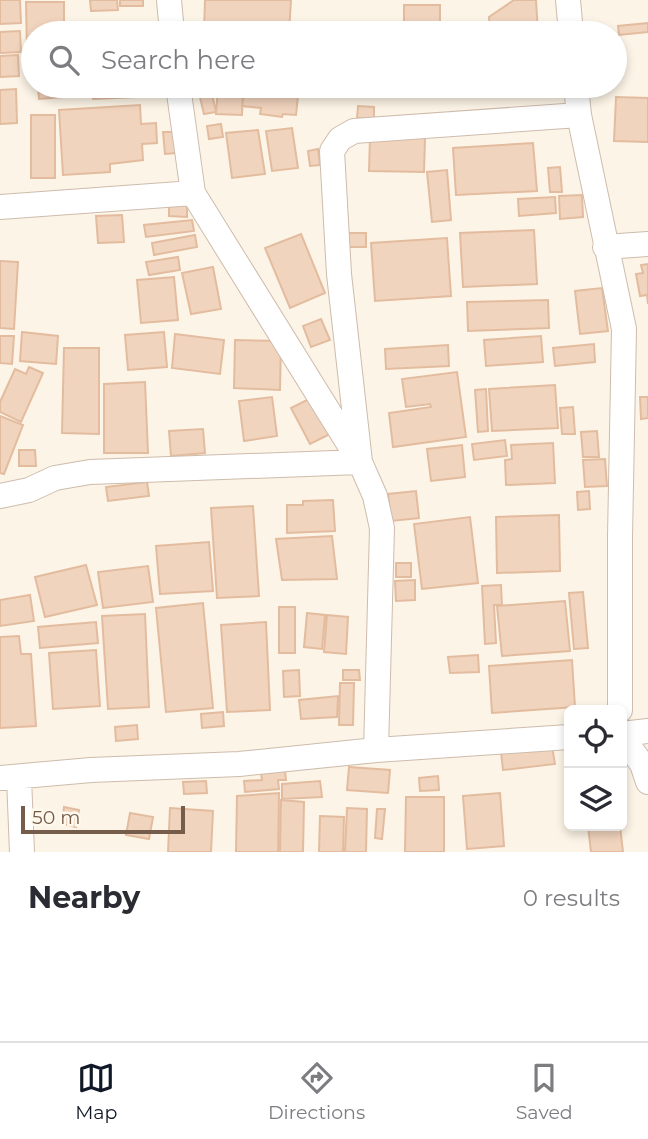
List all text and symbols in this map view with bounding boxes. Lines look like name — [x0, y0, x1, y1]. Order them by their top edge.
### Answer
search box — [21, 21, 627, 98]
icon: search — [45, 41, 83, 79]
text: Search here — [101, 44, 256, 76]
map controls — [564, 705, 627, 831]
button: locate — [564, 705, 627, 768]
button: layers — [564, 768, 627, 831]
scale bar — [21, 803, 186, 835]
text: 50 m — [32, 806, 80, 829]
text: Nearby — [28, 879, 140, 916]
text: 0 results — [523, 884, 620, 912]
tab: Map — [75, 1059, 117, 1124]
tab: Directions — [268, 1059, 365, 1124]
tab: Saved — [516, 1059, 573, 1124]

